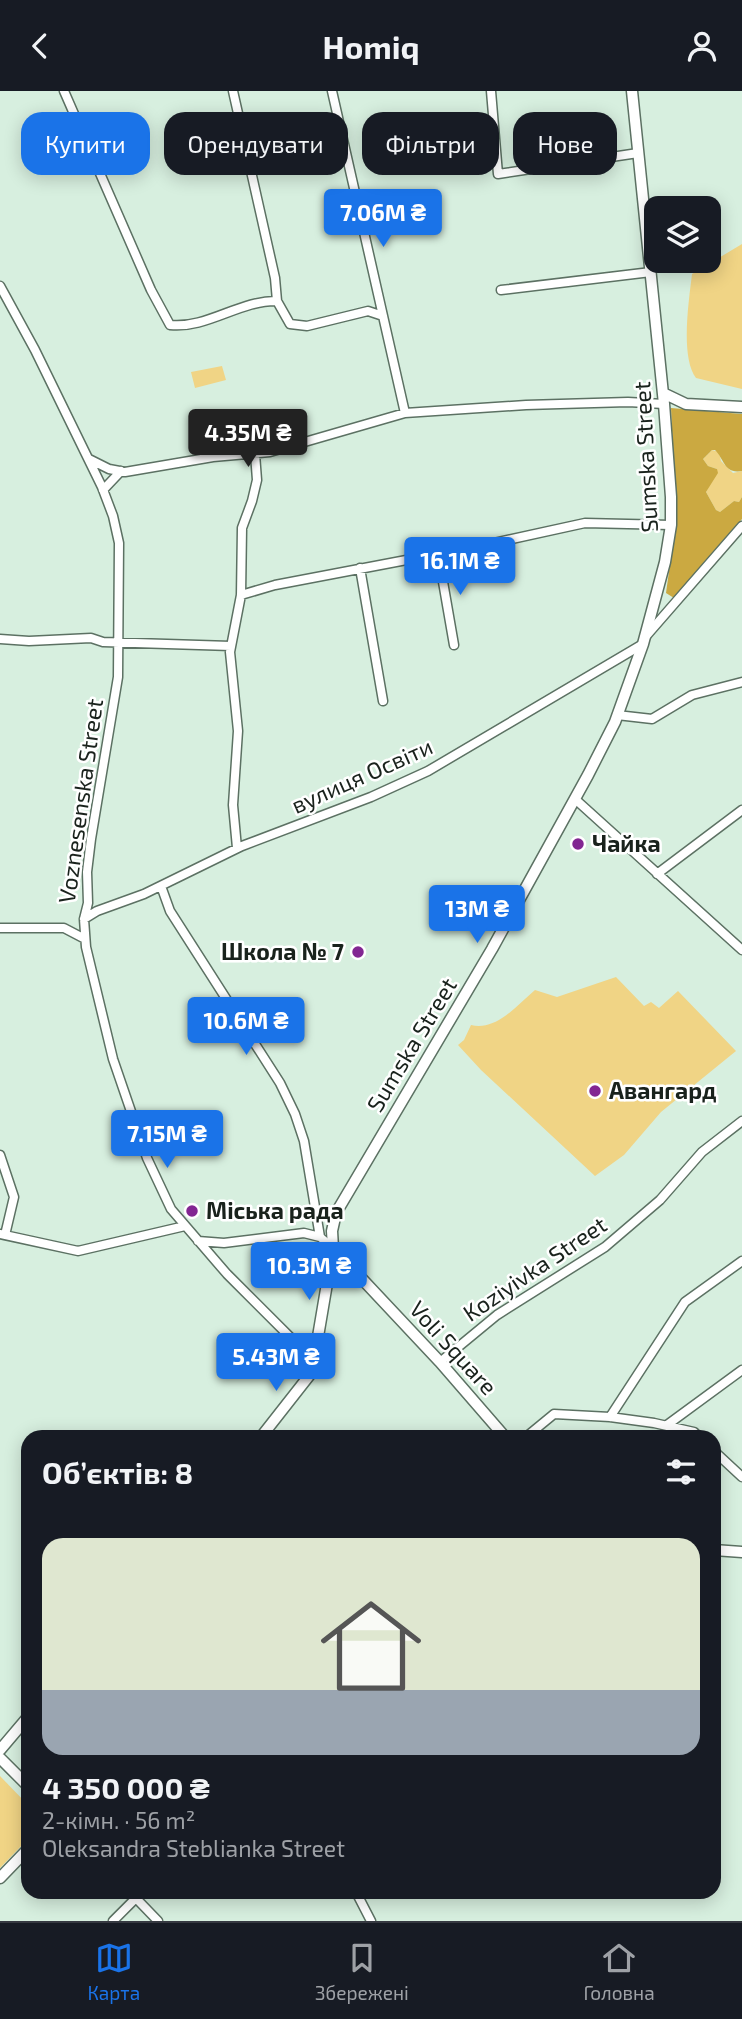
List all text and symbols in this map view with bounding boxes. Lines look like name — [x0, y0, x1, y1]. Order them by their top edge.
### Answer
icon: back — [21, 27, 59, 65]
text: Homiq — [322, 27, 420, 65]
icon: person — [683, 27, 721, 65]
chip: Купити — [21, 112, 150, 175]
chip: Орендувати — [164, 112, 348, 175]
chip: Фільтри — [362, 112, 499, 175]
chip: Нове — [513, 112, 617, 175]
pin: 7.06M ₴ — [318, 190, 448, 249]
map controls — [644, 196, 721, 273]
button: layers — [644, 196, 721, 273]
text: 7.06M ₴ — [340, 198, 426, 226]
street label: Sumska Street — [627, 381, 663, 533]
pin: 4.35M ₴ — [183, 409, 313, 469]
text: 4.35M ₴ — [204, 418, 292, 446]
pin: 16.1M ₴ — [395, 538, 525, 597]
text: 16.1M ₴ — [420, 546, 500, 574]
street label: Voznesenska Street — [52, 697, 108, 905]
street label: вулиця Освіти — [287, 731, 437, 820]
place label: Чайка — [592, 829, 661, 857]
marker: Чайка — [570, 836, 586, 852]
pin: 13M ₴ — [428, 885, 526, 945]
text: 13M ₴ — [445, 894, 509, 922]
place label: Школа № 7 — [221, 937, 344, 965]
marker: Школа № 7 — [350, 944, 366, 960]
street label: Sumska Street — [360, 972, 462, 1117]
pin: 10.6M ₴ — [181, 997, 311, 1057]
text: 10.6M ₴ — [204, 1006, 289, 1034]
place label: Авангард — [609, 1076, 717, 1104]
marker: Авангард — [587, 1083, 603, 1099]
pin: 7.15M ₴ — [102, 1111, 232, 1170]
text: 7.15M ₴ — [127, 1119, 207, 1147]
place label: Міська рада — [206, 1196, 344, 1224]
marker: Міська рада — [184, 1203, 200, 1219]
street label: Koziyivka Street — [457, 1210, 612, 1327]
pin: 10.3M ₴ — [244, 1243, 374, 1302]
text: 10.3M ₴ — [267, 1251, 351, 1279]
street label: Voli Square — [404, 1295, 503, 1400]
pin: 5.43M ₴ — [211, 1333, 341, 1393]
text: 5.43M ₴ — [232, 1342, 320, 1370]
icon: filters — [662, 1453, 700, 1491]
text: Об’єктів: 8 — [42, 1454, 193, 1490]
icon: home — [308, 1583, 434, 1709]
text: 4 350 000 ₴ — [42, 1769, 210, 1805]
text: 2-кімн. · 56 m² — [42, 1806, 195, 1834]
text: Oleksandra Steblianka Street — [42, 1834, 345, 1862]
tab: Карта — [87, 1939, 140, 2004]
tab: Збережені — [315, 1939, 409, 2004]
tab: Головна — [583, 1939, 655, 2004]

